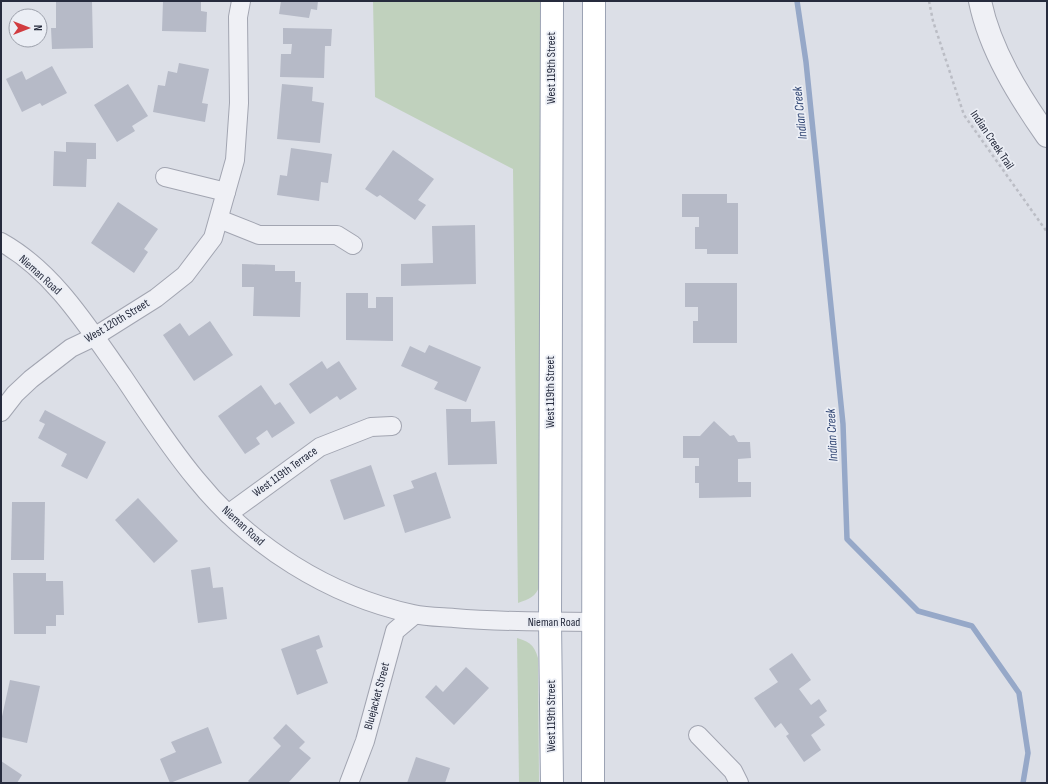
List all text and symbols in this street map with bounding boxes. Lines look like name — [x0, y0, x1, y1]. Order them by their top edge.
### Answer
north arrow — [8, 8, 48, 48]
text: N — [31, 25, 44, 31]
street label: West 119th Street — [544, 32, 559, 104]
water label: Indian Creek — [789, 85, 811, 140]
street label: Indian Creek Trail — [967, 108, 1017, 172]
street label: Nieman Road — [15, 252, 65, 298]
street label: West 120th Street — [82, 296, 152, 346]
street label: West 119th Street — [543, 356, 558, 428]
water label: Indian Creek — [823, 407, 841, 462]
street label: West 119th Terrace — [250, 443, 321, 501]
street label: Nieman Road — [218, 503, 268, 549]
street label: Nieman Road — [528, 615, 580, 630]
street label: Bluejacket Street — [361, 660, 393, 731]
street label: West 119th Street — [544, 680, 559, 752]

